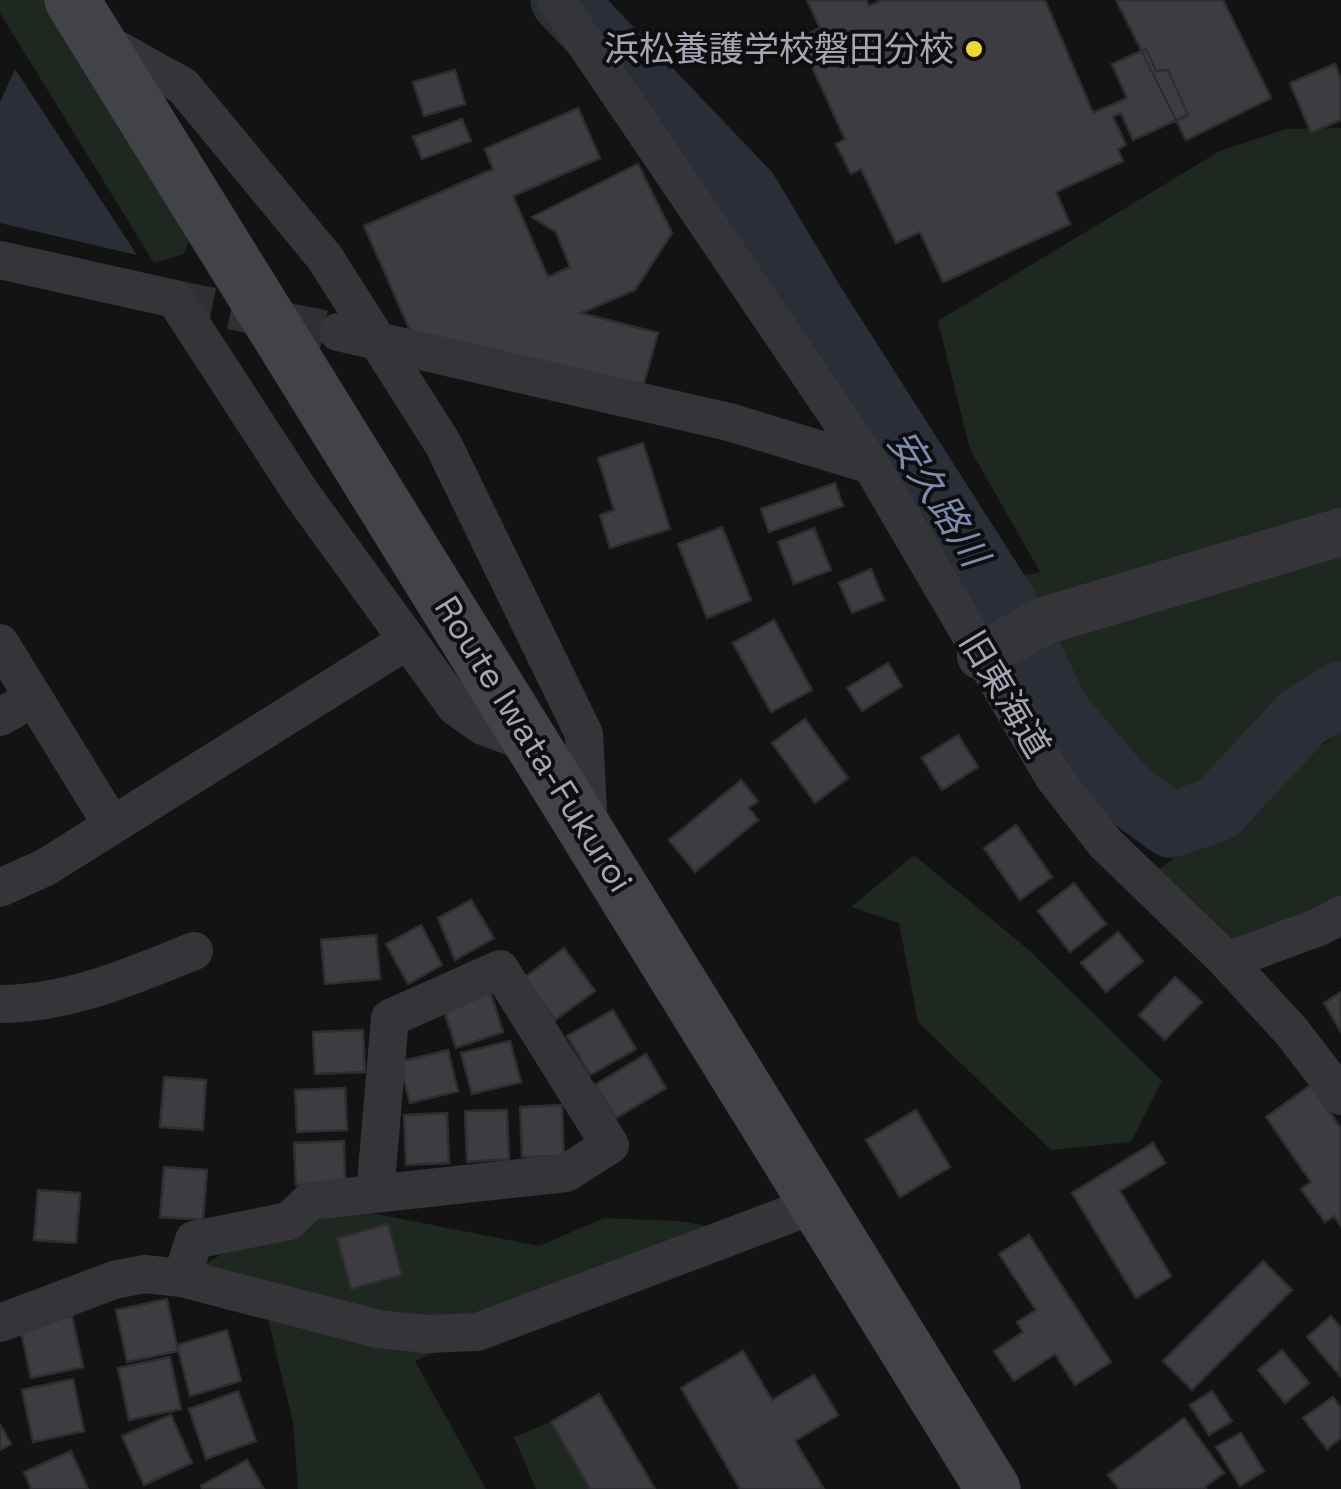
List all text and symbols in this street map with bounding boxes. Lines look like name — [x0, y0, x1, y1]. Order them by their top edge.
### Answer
place label: 浜松養護学校磐田分校 — [604, 27, 954, 71]
marker: 浜松養護学校磐田分校 — [963, 38, 985, 60]
water label: 安久路川 — [877, 421, 1001, 579]
street label: Route Iwata-Fukuroi — [425, 588, 643, 900]
street label: 旧東海道 — [950, 623, 1060, 765]

